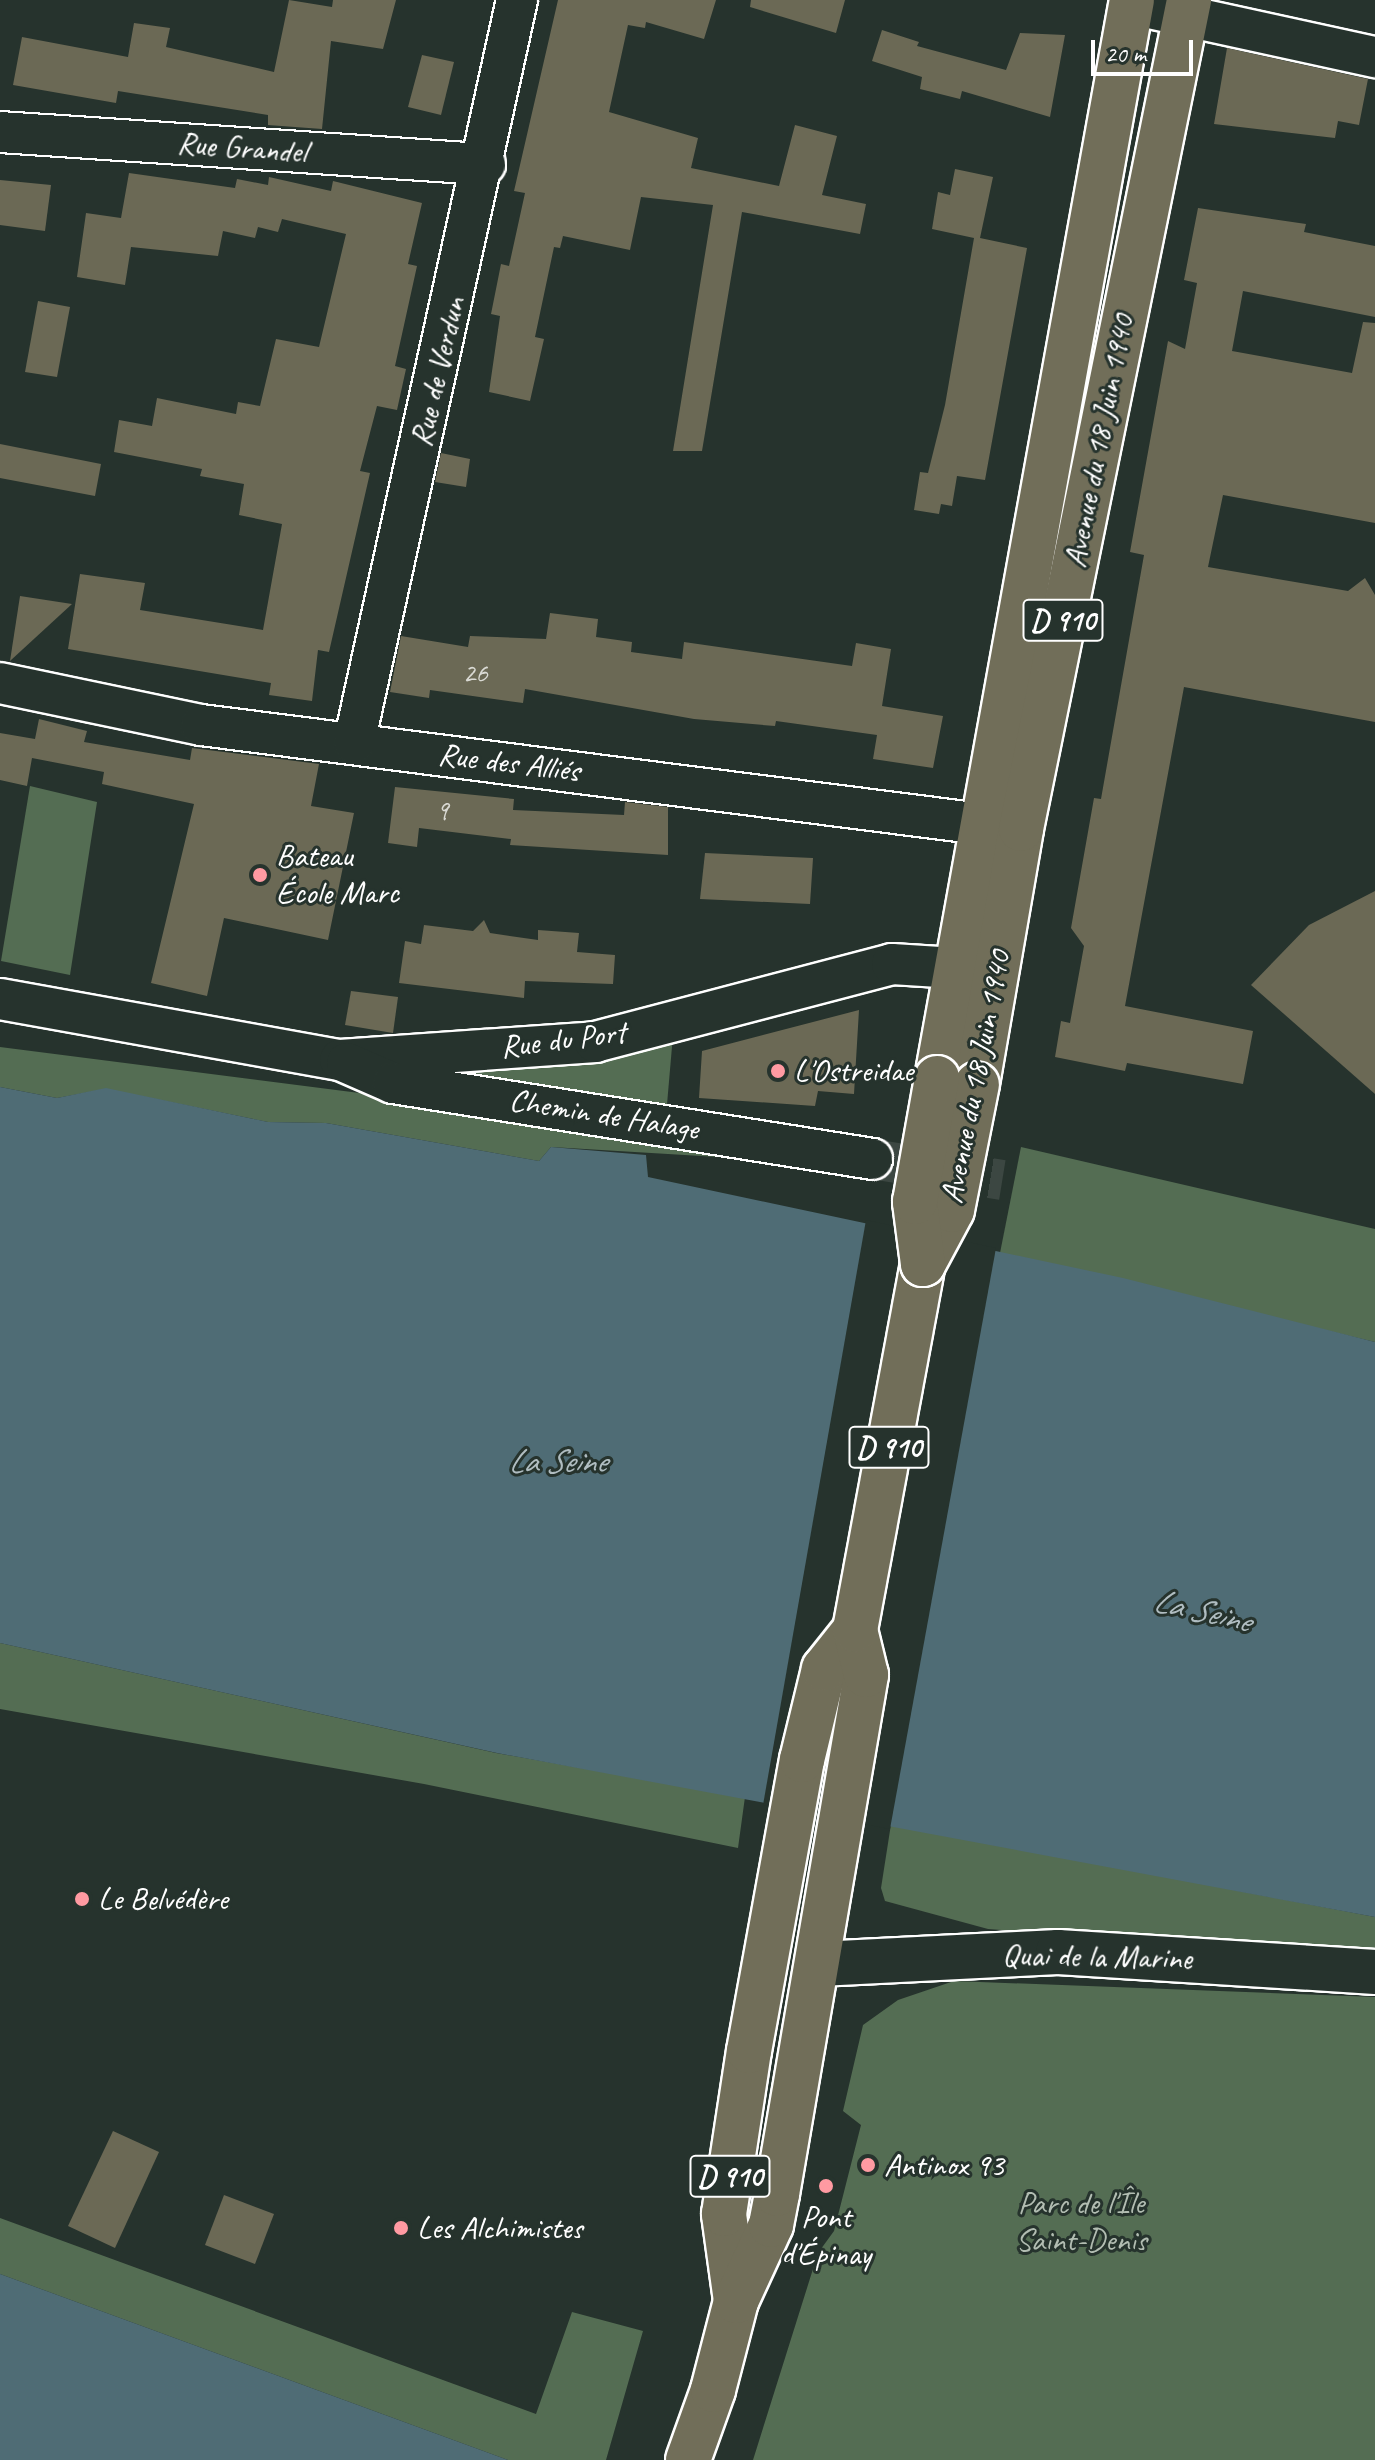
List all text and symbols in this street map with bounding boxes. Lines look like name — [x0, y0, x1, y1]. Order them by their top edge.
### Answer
scale bar — [1095, 24, 1197, 74]
text: 20 m — [1105, 39, 1146, 69]
street label: Rue Grandel — [176, 124, 308, 172]
street label: Rue de Verdun — [402, 293, 474, 451]
street label: Avenue du 18 Juin 1940 — [1056, 311, 1142, 571]
road number: D 910 — [1021, 594, 1105, 646]
house number: 26 — [462, 656, 488, 690]
street label: Rue des Alliés — [436, 735, 582, 791]
house number: 9 — [436, 794, 448, 828]
place label: Bateau École Marc — [276, 838, 400, 913]
marker: Bateau École Marc — [251, 866, 269, 884]
street label: Avenue du 18 Juin 1940 — [933, 947, 1019, 1207]
street label: Rue du Port — [498, 1013, 628, 1067]
place label: L'Ostreidae — [794, 1052, 913, 1090]
marker: L'Ostreidae — [769, 1062, 787, 1080]
street label: Chemin de Halage — [507, 1081, 701, 1149]
road number: D 910 — [847, 1421, 931, 1473]
water label: La Seine — [508, 1441, 606, 1481]
water label: La Seine — [1150, 1579, 1254, 1641]
place label: Le Belvédère — [98, 1880, 228, 1918]
marker: Le Belvédère — [73, 1890, 91, 1908]
street label: Quai de la Marine — [1001, 1936, 1193, 1978]
place label: Antinox 93 — [884, 2146, 1004, 2184]
road number: D 910 — [688, 2150, 772, 2202]
marker: Antinox 93 — [859, 2156, 877, 2174]
marker: Pont d'Épinay — [817, 2177, 835, 2195]
park label: Parc de l'Île Saint-Denis — [1015, 2185, 1147, 2260]
place label: Pont d'Épinay — [781, 2199, 871, 2274]
place label: Les Alchimistes — [417, 2209, 580, 2247]
marker: Les Alchimistes — [392, 2219, 410, 2237]

